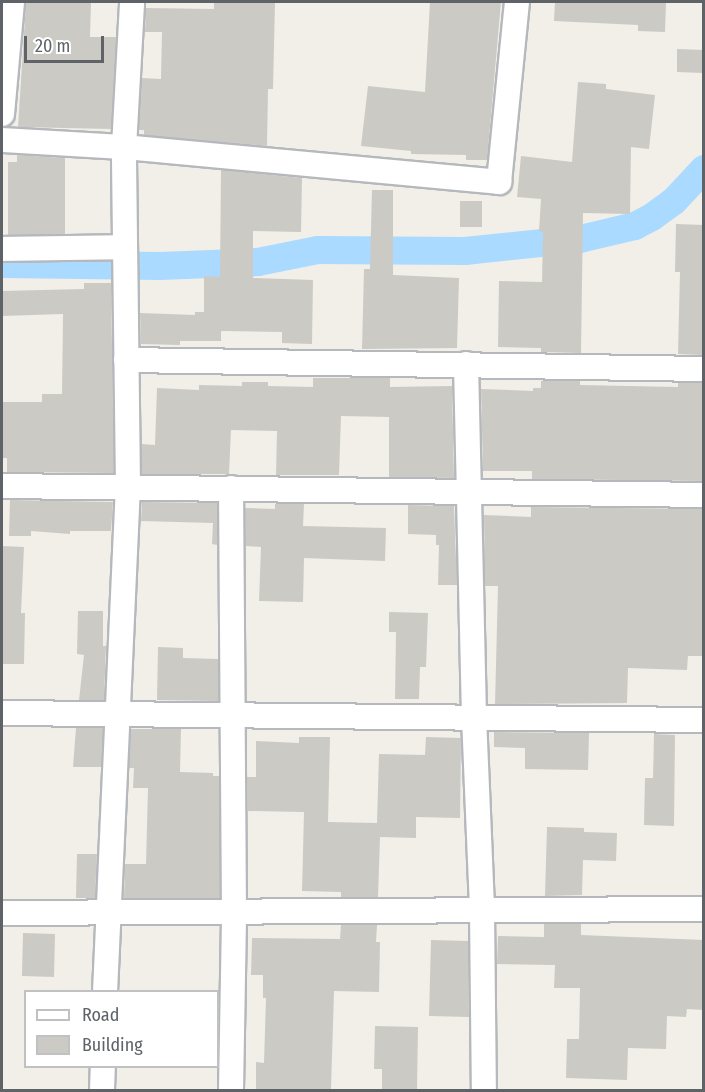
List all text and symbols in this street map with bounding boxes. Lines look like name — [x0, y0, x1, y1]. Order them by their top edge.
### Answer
scale bar — [27, 24, 106, 62]
text: 20 m — [35, 35, 70, 57]
legend — [24, 990, 219, 1068]
text: Road — [82, 1004, 119, 1026]
text: Building — [82, 1034, 143, 1056]

